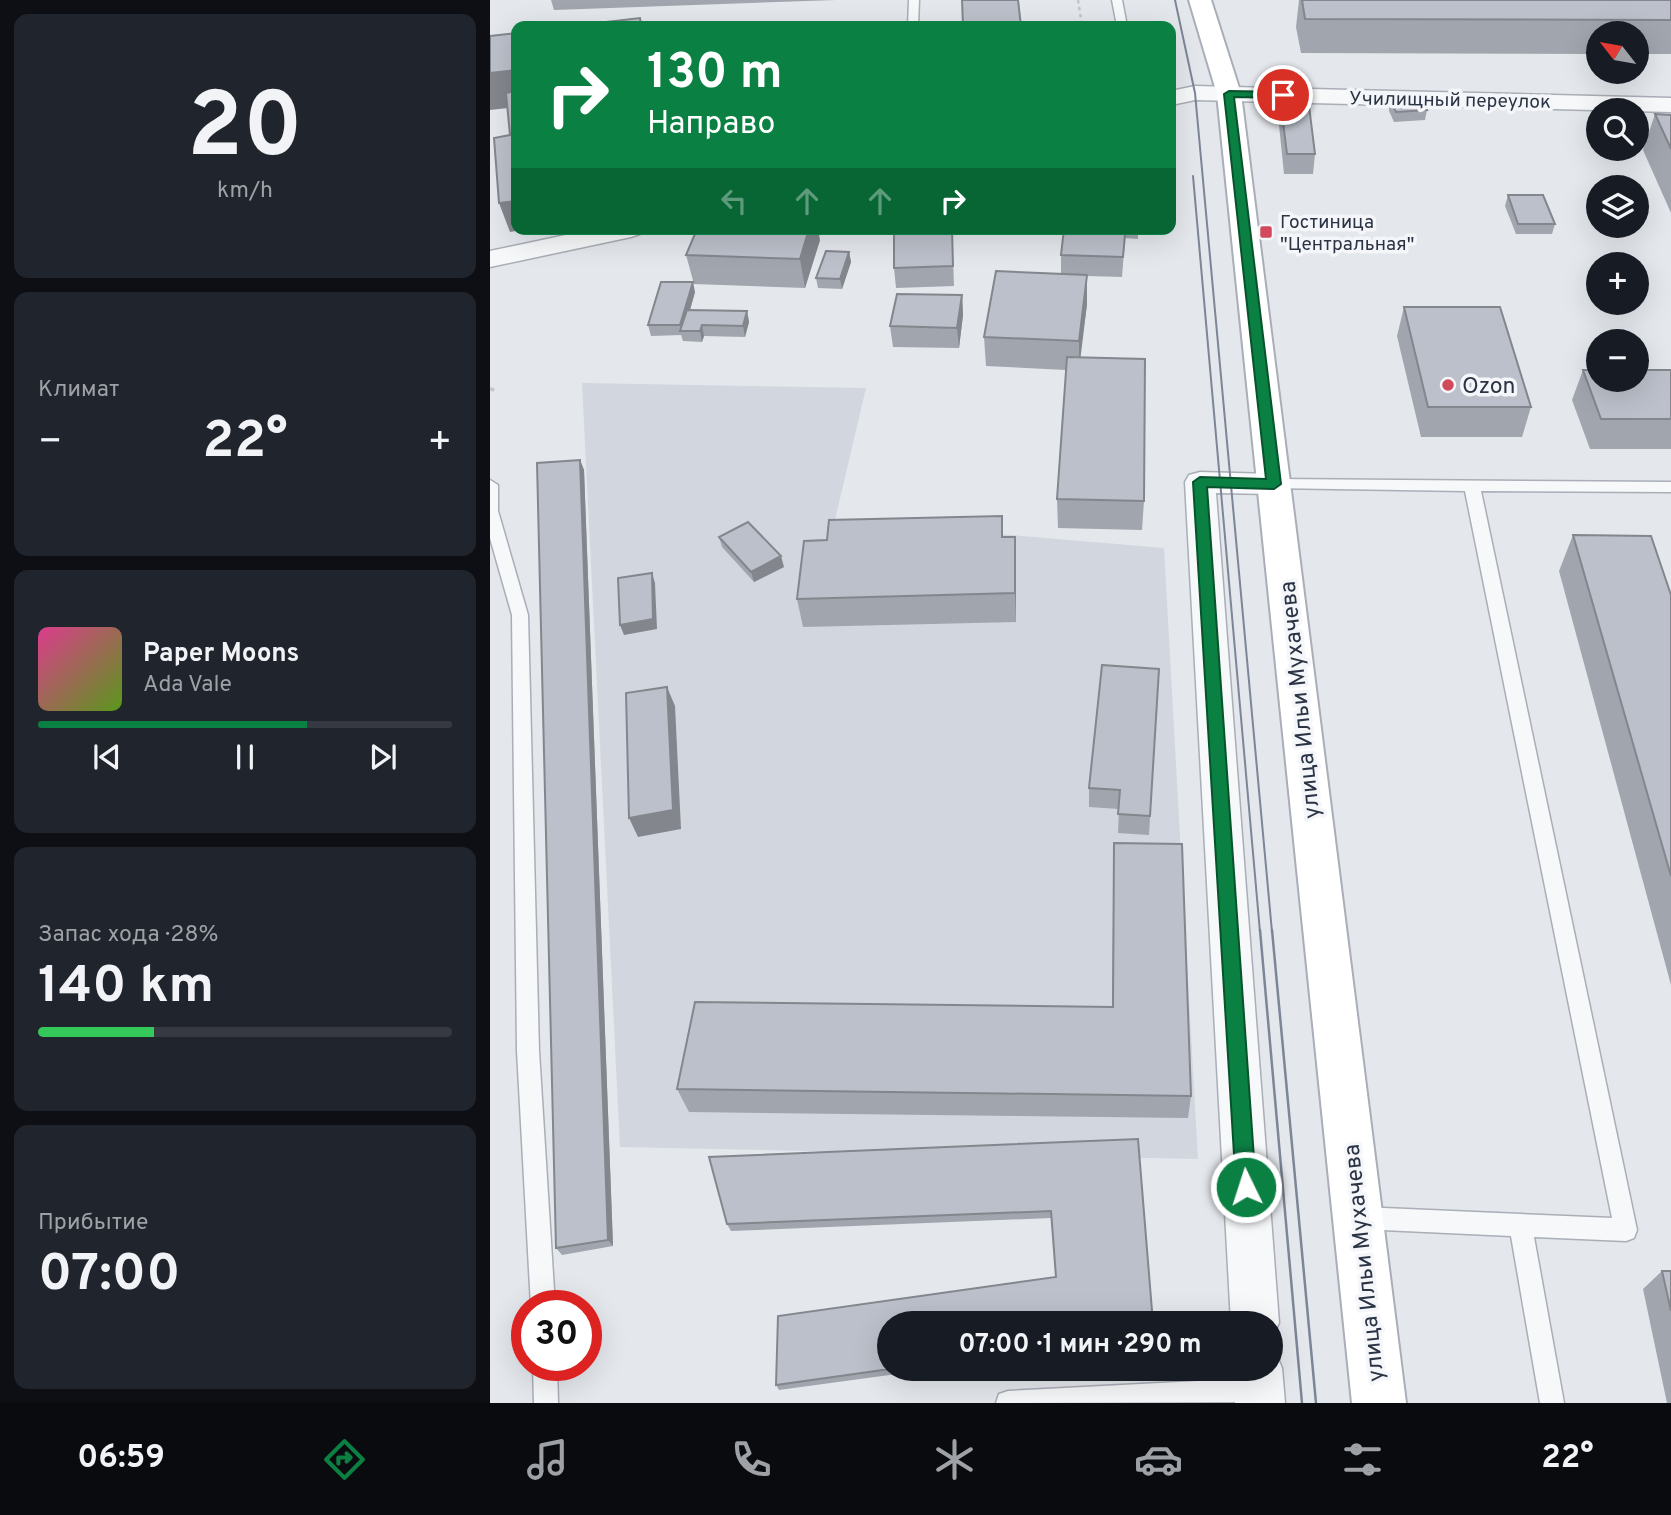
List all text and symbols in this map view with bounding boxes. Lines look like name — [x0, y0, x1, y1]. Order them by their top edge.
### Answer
north arrow — [1586, 21, 1648, 84]
map controls — [1586, 21, 1649, 392]
text: 130 m — [647, 44, 783, 106]
icon: right — [532, 49, 623, 140]
pin — [1253, 65, 1313, 125]
text: 20 — [187, 74, 303, 189]
icon: arrive — [1264, 76, 1302, 114]
street label: Училищный переулок — [1349, 87, 1551, 115]
button: search — [1586, 98, 1649, 161]
text: Направо — [647, 105, 775, 145]
button: layers — [1586, 175, 1649, 238]
text: km/h — [217, 177, 273, 206]
icon: left — [715, 182, 753, 220]
icon: ahead — [788, 182, 826, 220]
icon: ahead — [861, 182, 899, 220]
icon: right — [934, 182, 972, 220]
place label: Гостиница "Центральная" — [1280, 211, 1414, 257]
marker: Гостиница "Центральная" — [1258, 224, 1274, 240]
button: + — [1586, 252, 1649, 315]
button: − — [1586, 329, 1649, 392]
place label: Ozon — [1462, 373, 1515, 402]
text: Климат — [38, 376, 119, 405]
marker: Ozon — [1440, 377, 1456, 393]
text: 22° — [202, 410, 288, 476]
text: − — [38, 419, 63, 468]
text: + — [427, 419, 452, 468]
street label: улица Ильи Мухачева — [1275, 579, 1328, 820]
text: Paper Moons — [143, 638, 299, 671]
text: Ada Vale — [143, 671, 232, 700]
icon: previous — [88, 738, 126, 776]
icon: pause — [226, 738, 264, 776]
icon: next — [364, 738, 402, 776]
text: Запас хода · 28% — [38, 921, 218, 950]
text: 140 km — [38, 955, 214, 1021]
street label: улица Ильи Мухачева — [1339, 1142, 1392, 1383]
position arrow — [1209, 1150, 1283, 1224]
text: Прибытие — [38, 1209, 148, 1238]
text: 07:00 — [38, 1243, 180, 1309]
speed limit sign: 30 — [511, 1290, 602, 1381]
text: 07:00 · 1 мин · 290 m — [958, 1329, 1202, 1362]
icon: directions — [320, 1435, 369, 1484]
icon: music — [523, 1435, 572, 1484]
icon: phone — [727, 1435, 776, 1484]
icon: climate — [930, 1435, 979, 1484]
icon: car — [1134, 1435, 1183, 1484]
icon: filters — [1338, 1435, 1387, 1484]
text: 06:59 — [77, 1439, 165, 1479]
text: 22° — [1541, 1439, 1594, 1479]

